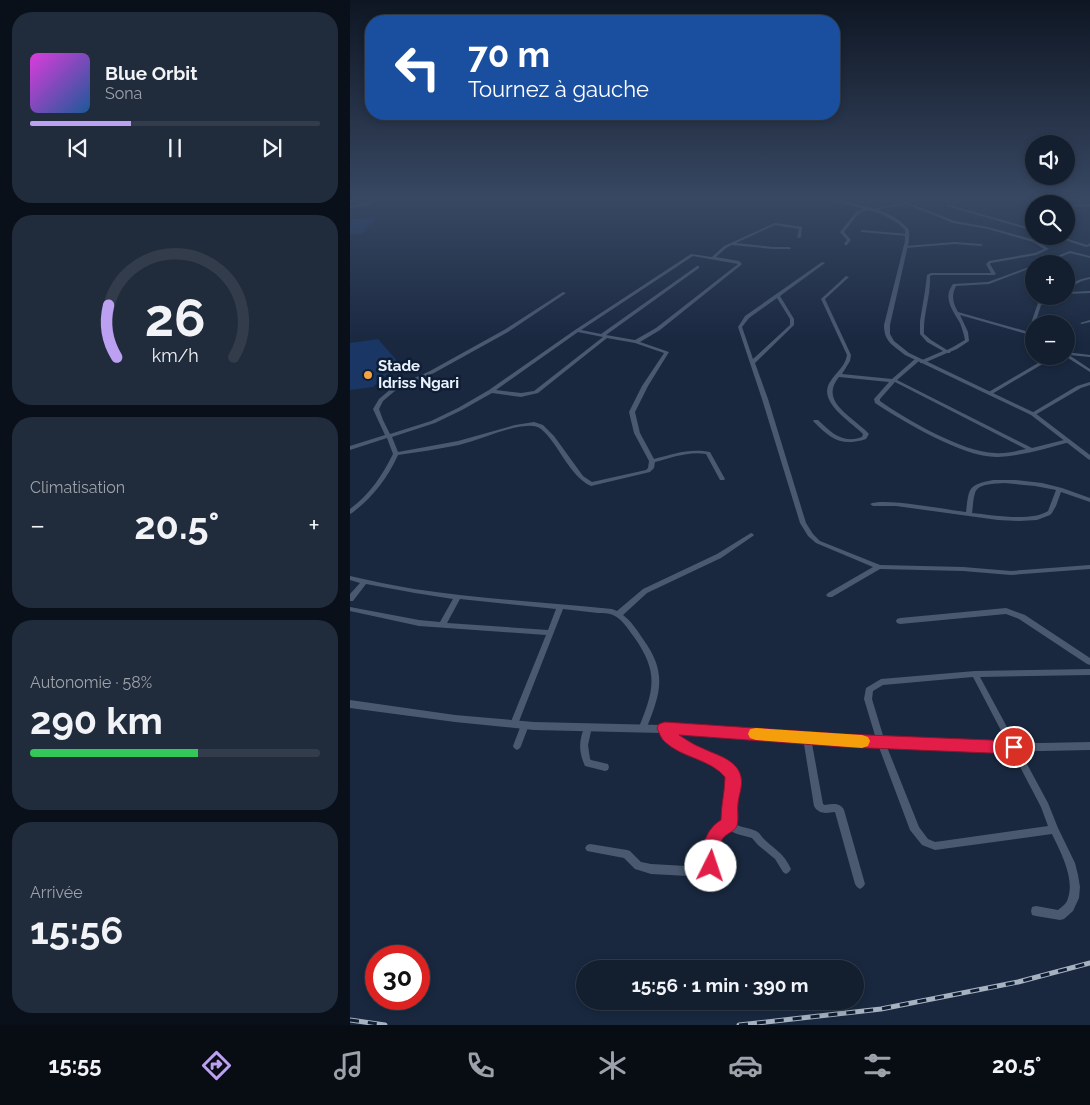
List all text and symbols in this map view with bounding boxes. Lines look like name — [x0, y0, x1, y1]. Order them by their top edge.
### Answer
text: 70 m — [468, 34, 550, 75]
icon: left — [385, 35, 450, 100]
text: Blue Orbit — [105, 62, 197, 84]
text: Tournez à gauche — [468, 76, 649, 102]
text: Sona — [105, 84, 142, 103]
icon: previous — [64, 134, 92, 162]
icon: pause — [161, 134, 189, 162]
icon: next — [258, 134, 286, 162]
map controls — [1025, 135, 1075, 365]
button: sound — [1025, 135, 1075, 185]
button: search — [1025, 195, 1075, 245]
button: + — [1025, 255, 1075, 305]
text: 26 — [145, 287, 205, 348]
button: − — [1025, 315, 1075, 365]
text: km/h — [151, 345, 199, 366]
place label: Stade Idriss Ngari — [378, 357, 459, 392]
marker: Stade Idriss Ngari — [362, 369, 374, 381]
text: Climatisation — [30, 478, 125, 497]
text: 20.5° — [134, 503, 219, 548]
text: − — [30, 509, 45, 542]
text: + — [308, 509, 320, 542]
text: Autonomie · 58% — [30, 673, 152, 692]
text: 290 km — [30, 698, 163, 743]
pin — [993, 726, 1035, 768]
icon: arrive — [1000, 733, 1028, 761]
position arrow — [684, 839, 736, 891]
text: Arrivée — [30, 883, 83, 902]
text: 15:56 — [30, 908, 123, 953]
speed limit sign: 30 — [365, 945, 430, 1010]
text: 15:56 · 1 min · 390 m — [631, 974, 809, 996]
icon: directions — [199, 1048, 234, 1083]
icon: music — [331, 1048, 366, 1083]
icon: phone — [463, 1048, 498, 1083]
icon: climate — [595, 1048, 630, 1083]
icon: car — [728, 1048, 763, 1083]
icon: filters — [860, 1048, 895, 1083]
text: 15:55 — [49, 1052, 101, 1078]
text: 20.5° — [992, 1052, 1041, 1078]

